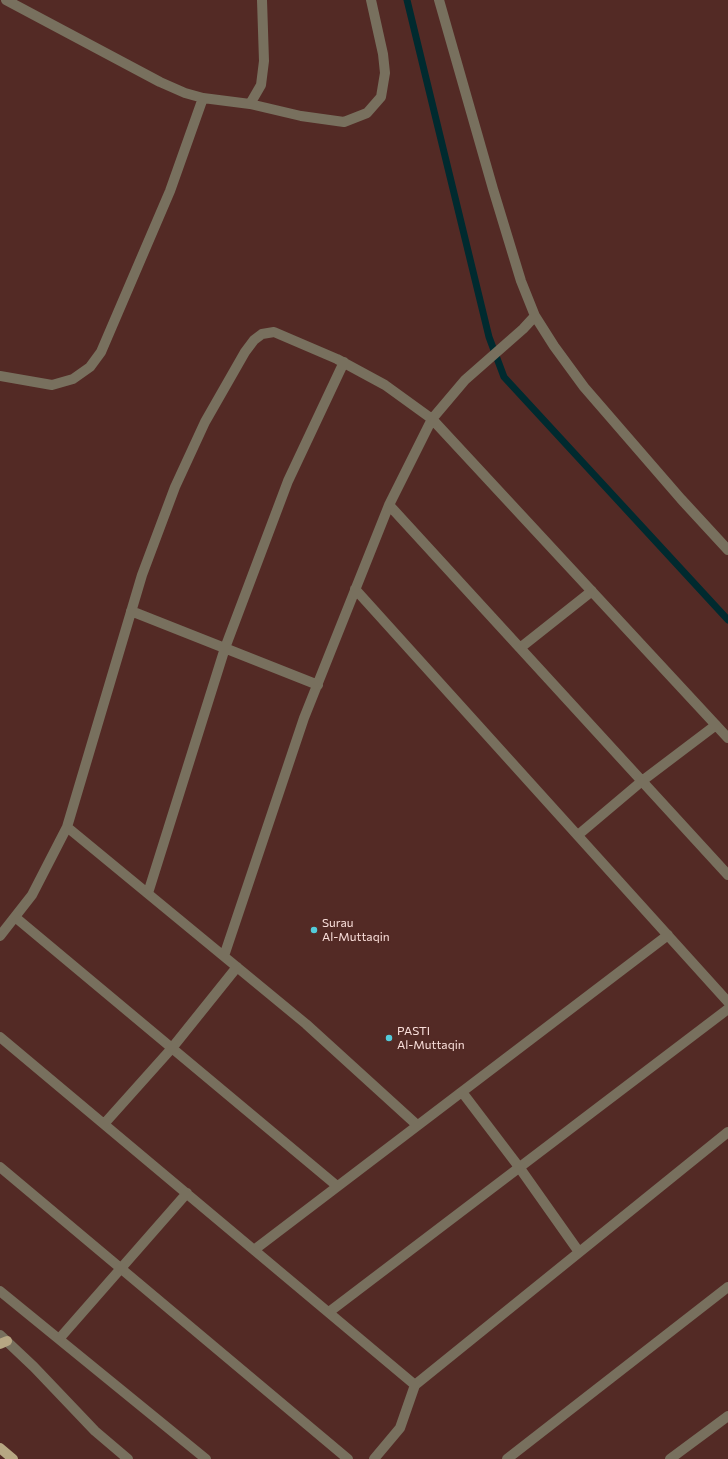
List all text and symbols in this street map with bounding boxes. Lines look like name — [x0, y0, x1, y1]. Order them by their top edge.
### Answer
place label: Surau Al-Muttaqin — [322, 916, 390, 944]
marker: Surau Al-Muttaqin — [309, 925, 319, 935]
place label: PASTI Al-Muttaqin — [397, 1024, 465, 1052]
marker: PASTI Al-Muttaqin — [384, 1033, 394, 1043]

